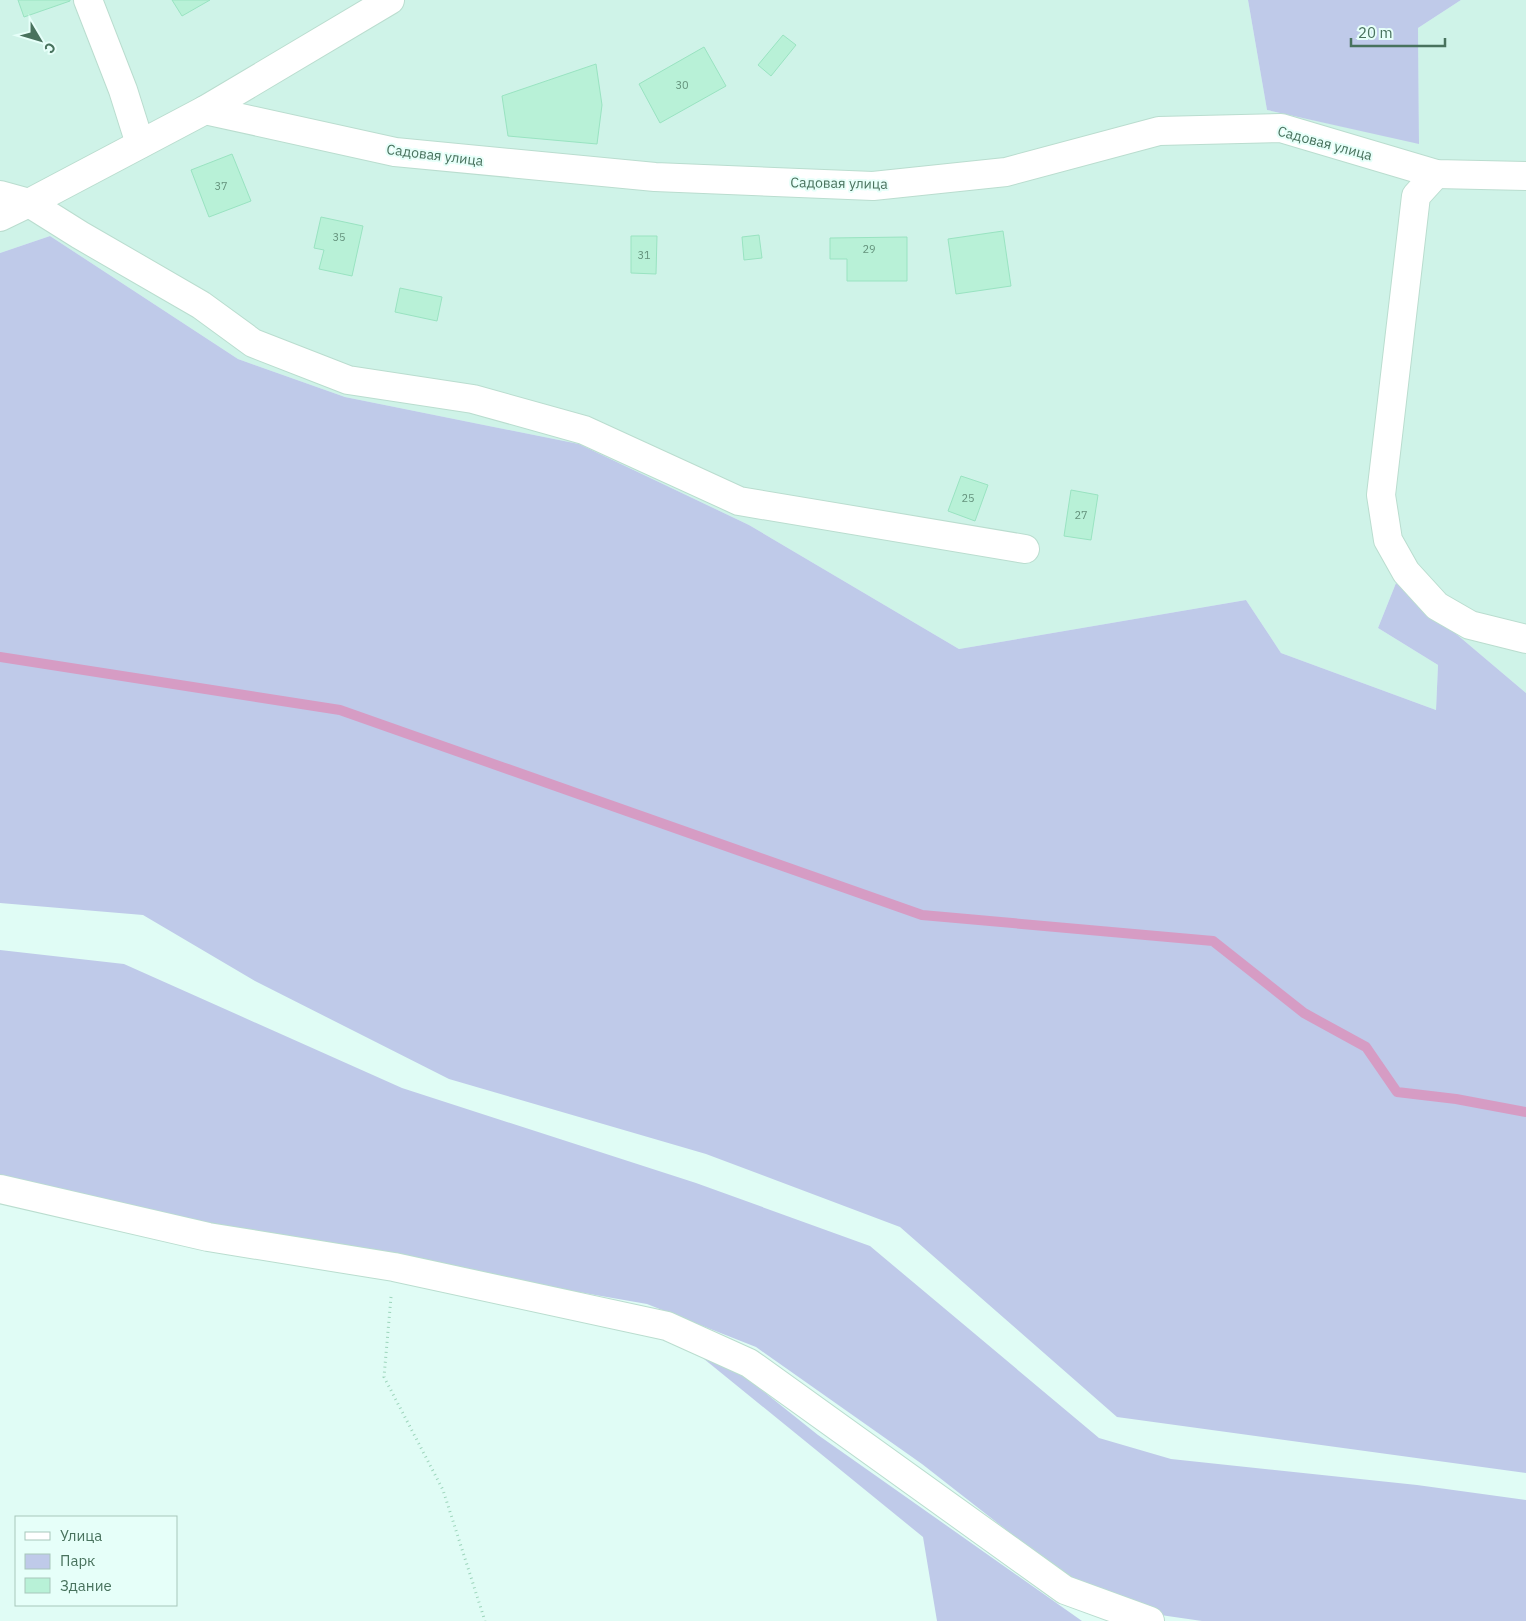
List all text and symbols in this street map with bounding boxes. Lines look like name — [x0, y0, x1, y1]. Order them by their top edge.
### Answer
north arrow — [15, 15, 65, 65]
scale bar — [1351, 15, 1445, 47]
text: 20 m — [1358, 23, 1393, 42]
text: С — [40, 39, 60, 57]
house number: 30 — [675, 78, 689, 92]
street label: Садовая улица — [1276, 122, 1375, 164]
street label: Садовая улица — [386, 140, 485, 170]
street label: Садовая улица — [790, 173, 888, 193]
house number: 37 — [214, 179, 228, 193]
house number: 35 — [332, 230, 346, 244]
house number: 29 — [862, 242, 876, 256]
house number: 31 — [637, 248, 651, 262]
house number: 25 — [961, 491, 975, 505]
house number: 27 — [1074, 508, 1088, 522]
legend — [15, 1516, 178, 1606]
text: Улица — [60, 1526, 102, 1545]
text: Парк — [60, 1551, 95, 1570]
text: Здание — [60, 1576, 112, 1595]

